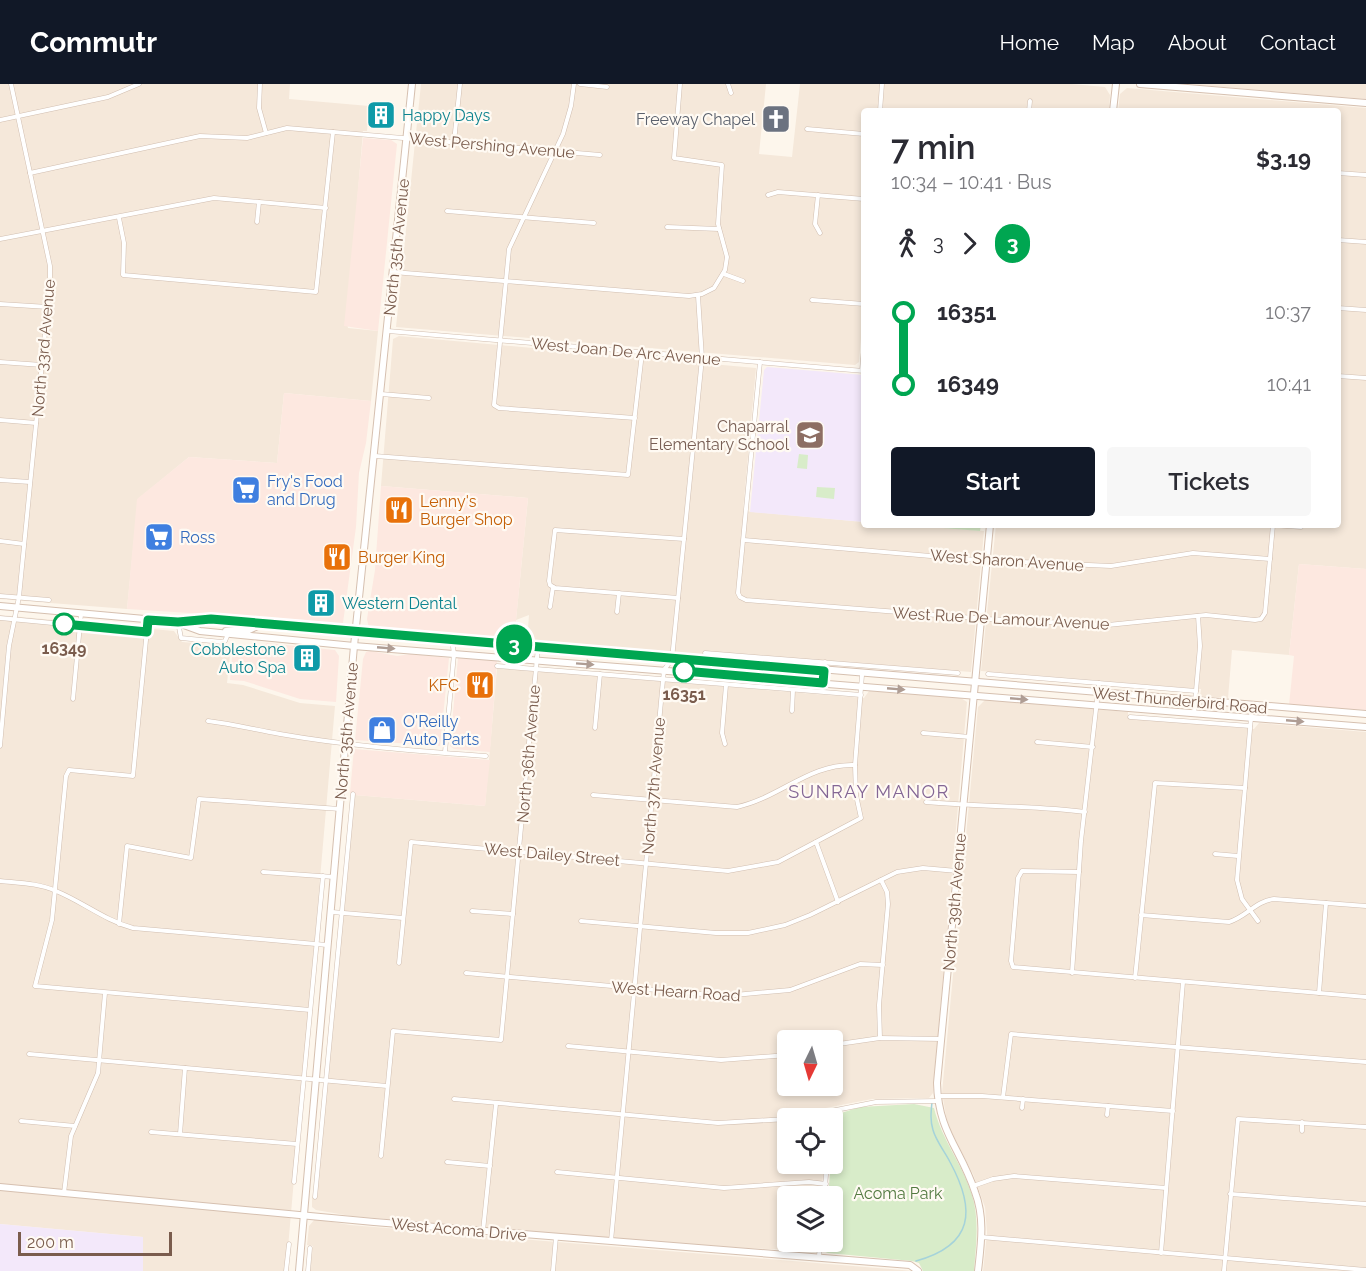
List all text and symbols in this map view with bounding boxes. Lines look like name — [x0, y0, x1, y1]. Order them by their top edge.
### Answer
text: Commutr — [30, 26, 157, 59]
text: Home — [1000, 30, 1059, 55]
text: Map — [1092, 30, 1135, 55]
text: About — [1168, 30, 1227, 55]
text: Contact — [1260, 30, 1336, 55]
building icon: Happy Days — [365, 99, 397, 131]
church icon: Freeway Chapel — [760, 103, 792, 135]
place label: Happy Days — [402, 106, 491, 125]
place label: Freeway Chapel — [636, 110, 756, 129]
text: 7 min — [891, 128, 976, 167]
street label: West Pershing Avenue — [408, 129, 576, 162]
text: $3.19 — [1256, 146, 1311, 172]
text: 10:34 – 10:41 · Bus — [891, 170, 1052, 194]
street label: North 35th Avenue — [380, 178, 413, 317]
icon: walk — [891, 227, 924, 260]
icon: forward — [953, 227, 986, 260]
text: 3 — [933, 231, 944, 255]
text: 3 — [1007, 231, 1018, 256]
street label: North 33rd Avenue — [28, 278, 59, 418]
text: 16351 — [937, 299, 996, 325]
text: 10:37 — [1265, 300, 1311, 324]
street label: West Joan De Arc Avenue — [530, 334, 721, 369]
text: 16349 — [937, 371, 999, 397]
text: 10:41 — [1267, 372, 1311, 396]
place label: Chaparral Elementary School — [649, 417, 790, 454]
school or university icon: Chaparral Elementary School — [794, 419, 826, 451]
button: Start — [891, 447, 1095, 516]
button: Tickets — [1107, 447, 1311, 516]
place label: Fry's Food and Drug — [267, 472, 343, 509]
supermarket icon: Fry's Food and Drug — [230, 474, 262, 506]
place label: Lenny's Burger Shop — [420, 492, 513, 529]
restaurant icon: Lenny's Burger Shop — [383, 494, 415, 526]
supermarket icon: Ross — [143, 521, 175, 553]
place label: Ross — [180, 528, 215, 547]
restaurant icon: Burger King — [321, 541, 353, 573]
street label: West Sharon Avenue — [930, 546, 1084, 575]
place label: Burger King — [358, 548, 445, 567]
building icon: Western Dental — [305, 587, 337, 619]
place label: Western Dental — [342, 594, 458, 613]
street label: West Rue De Lamour Avenue — [892, 603, 1110, 634]
marker: 16349 — [53, 613, 75, 635]
line badge: 3 — [494, 624, 534, 664]
text: 3 — [508, 632, 520, 657]
place label: 16349 — [41, 639, 87, 658]
place label: Cobblestone Auto Spa — [191, 640, 286, 677]
building icon: Cobblestone Auto Spa — [291, 642, 323, 674]
one-way arrow — [376, 643, 395, 653]
one-way arrow — [575, 659, 594, 669]
marker: 16351 — [673, 660, 695, 682]
street label: North 35th Avenue — [331, 662, 362, 801]
restaurant icon: KFC — [464, 669, 496, 701]
place label: KFC — [429, 676, 459, 695]
street label: West Thunderbird Road — [1092, 683, 1268, 718]
street label: North 36th Avenue — [513, 684, 544, 824]
one-way arrow — [886, 684, 905, 694]
place label: 16351 — [662, 685, 706, 704]
one-way arrow — [1010, 694, 1029, 704]
place label: O'Reilly Auto Parts — [403, 712, 480, 749]
shop icon: O'Reilly Auto Parts — [366, 714, 398, 746]
one-way arrow — [1285, 716, 1304, 726]
street label: North 37th Avenue — [638, 717, 669, 855]
district label: SUNRAY MANOR — [788, 781, 950, 802]
street label: North 39th Avenue — [939, 832, 970, 972]
street label: West Dailey Street — [483, 839, 621, 870]
street label: West Hearn Road — [611, 978, 741, 1005]
north arrow — [777, 1030, 843, 1096]
map controls — [777, 1030, 843, 1252]
button: locate — [777, 1108, 843, 1174]
park label: Acoma Park — [854, 1184, 943, 1203]
button: layers — [777, 1186, 843, 1252]
street label: West Acoma Drive — [390, 1214, 528, 1245]
scale bar — [18, 1229, 172, 1256]
text: 200 m — [27, 1233, 74, 1252]

